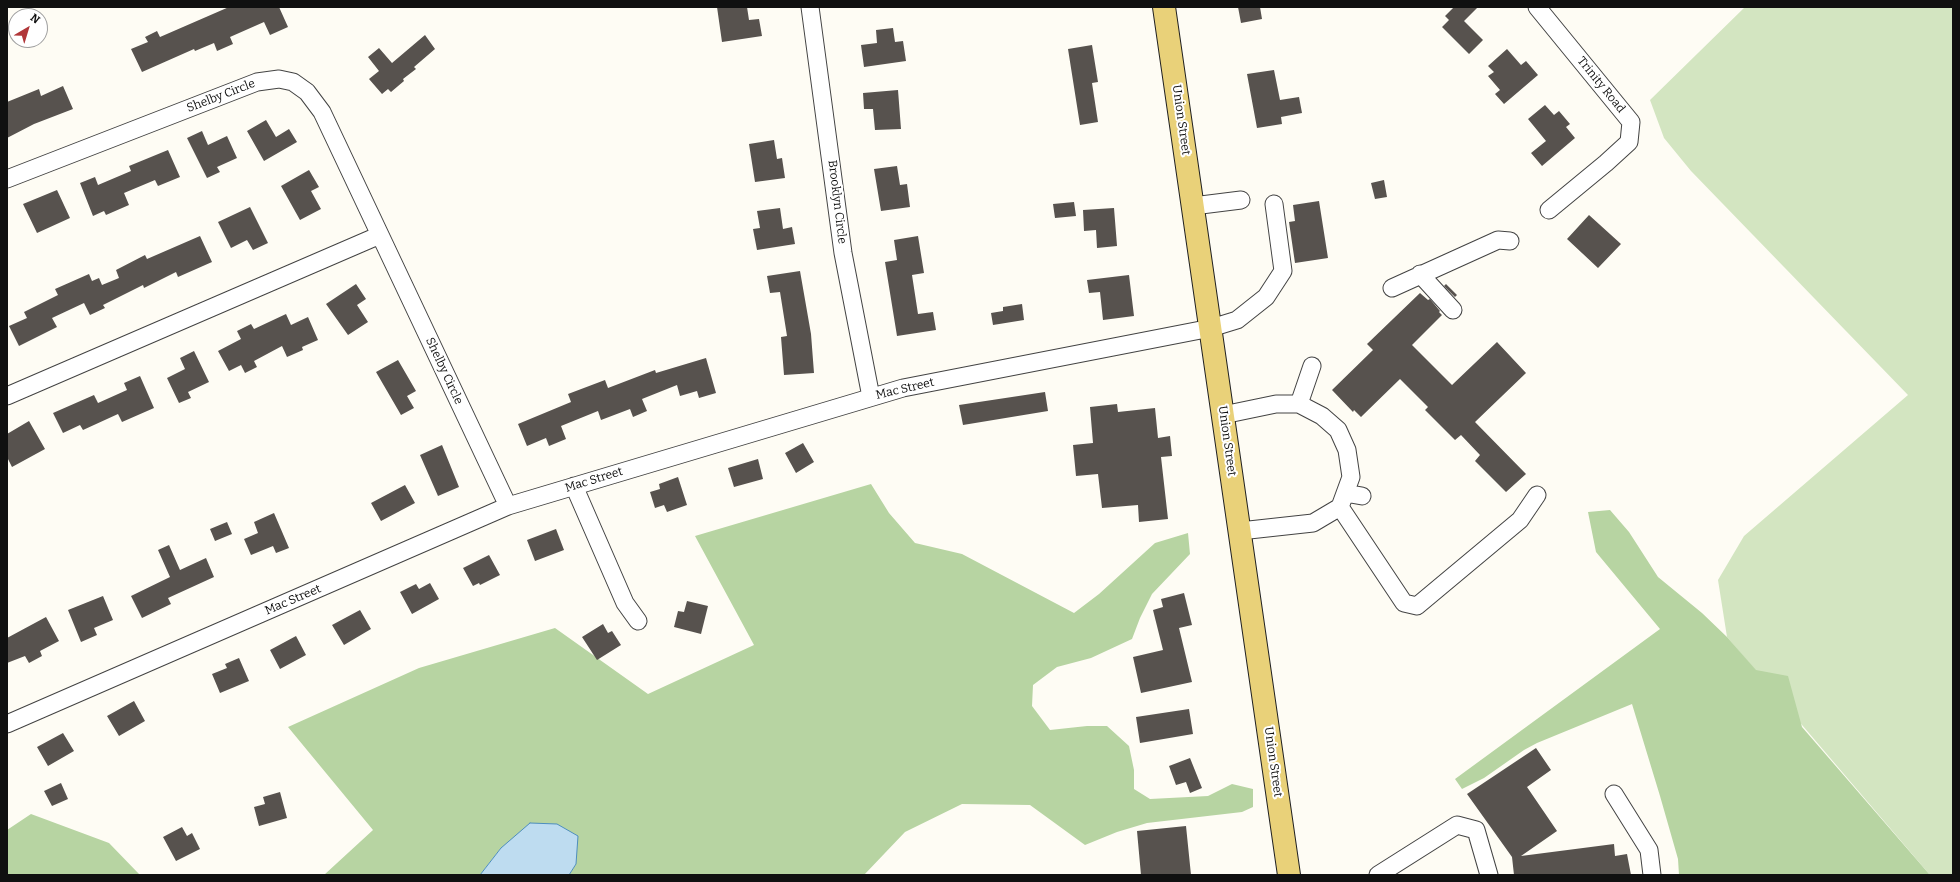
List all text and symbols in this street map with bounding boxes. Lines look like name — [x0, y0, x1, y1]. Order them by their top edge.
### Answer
north arrow — [8, 8, 48, 48]
text: N — [28, 11, 42, 27]
street label: Trinity Road — [1574, 54, 1628, 116]
street label: Shelby Circle — [185, 76, 257, 116]
street label: Union Street — [1169, 84, 1193, 156]
street label: Brooklyn Circle — [825, 159, 849, 245]
street label: Shelby Circle — [422, 335, 466, 407]
street label: Mac Street — [874, 375, 936, 403]
street label: Union Street — [1215, 405, 1239, 477]
street label: Mac Street — [563, 464, 625, 496]
street label: Mac Street — [263, 582, 323, 618]
street label: Union Street — [1261, 726, 1285, 798]

